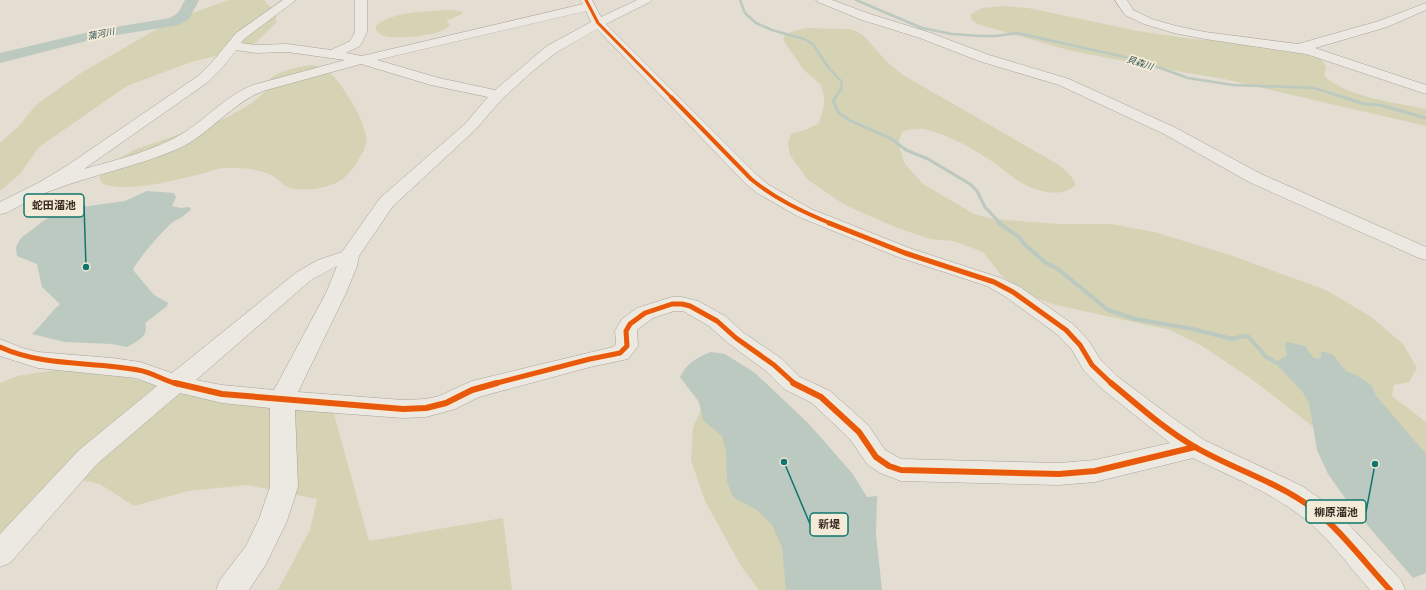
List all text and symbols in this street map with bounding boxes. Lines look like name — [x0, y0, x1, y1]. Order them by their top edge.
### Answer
water label: 蒲河川 — [87, 26, 116, 41]
water label: 貝森川 — [1126, 54, 1155, 72]
callout: 蛇田溜池 — [24, 194, 84, 217]
text: 蛇田溜池 — [32, 199, 76, 212]
callout: 柳原溜池 — [1306, 500, 1366, 523]
text: 柳原溜池 — [1314, 506, 1358, 519]
callout: 新堤 — [810, 513, 848, 536]
text: 新堤 — [818, 518, 840, 531]

